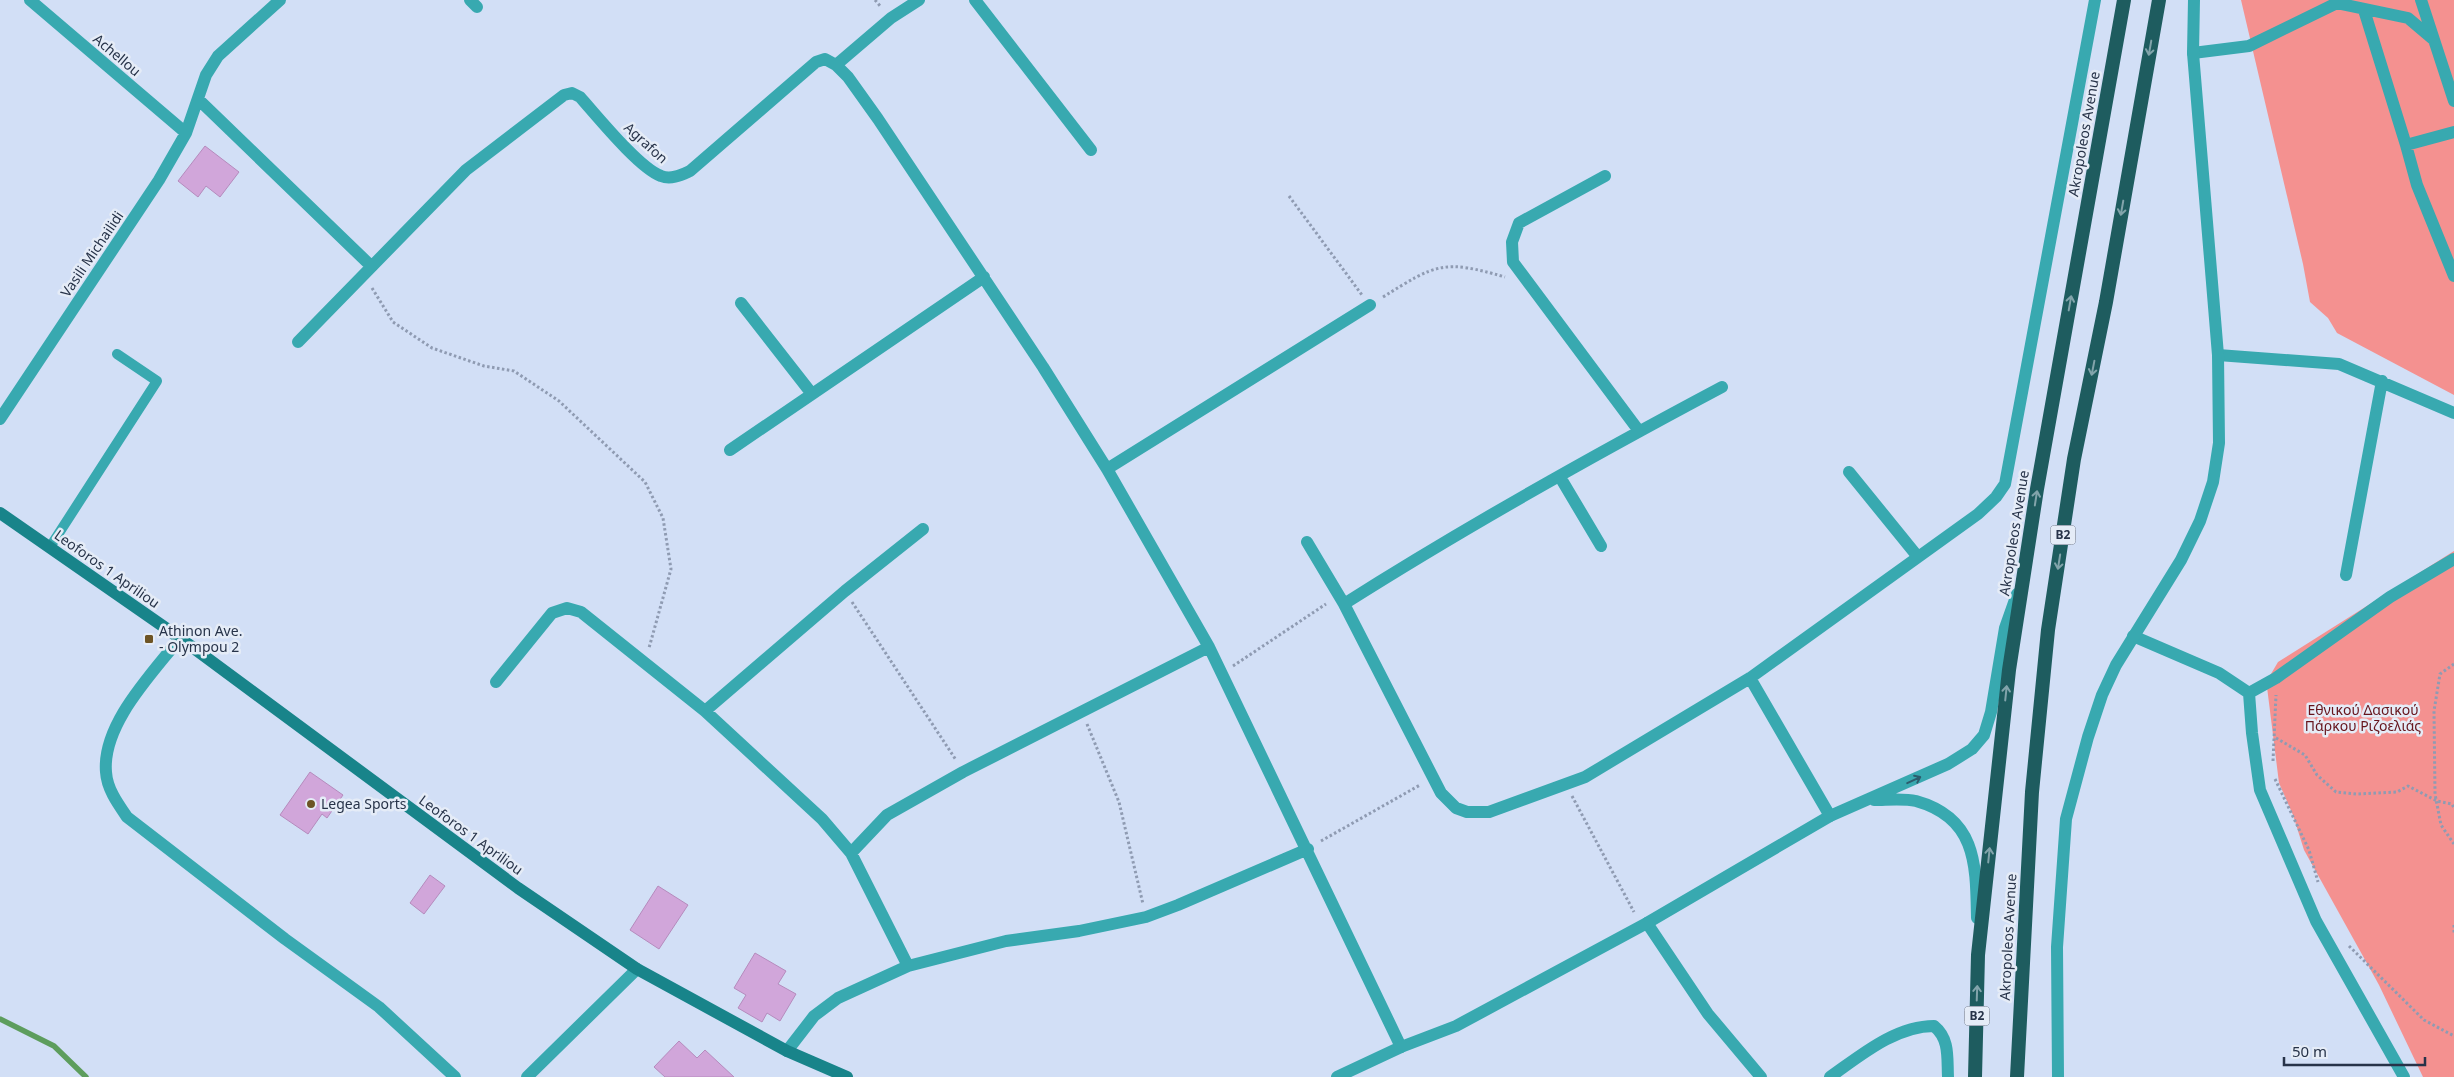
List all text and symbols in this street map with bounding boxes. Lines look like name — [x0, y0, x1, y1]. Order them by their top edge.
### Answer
street label: Achellou — [90, 29, 145, 80]
one-way arrow — [2145, 40, 2155, 56]
street label: Akropoleos Avenue — [2063, 70, 2104, 198]
street label: Agrafon — [620, 118, 672, 167]
one-way arrow — [2117, 200, 2127, 216]
street label: Vasili Michailidi — [56, 207, 127, 300]
one-way arrow — [2066, 296, 2076, 312]
one-way arrow — [2087, 359, 2097, 375]
street label: Akropoleos Avenue — [1994, 469, 2033, 597]
one-way arrow — [2031, 490, 2041, 506]
street label: Leoforos 1 Apriliou — [51, 525, 164, 612]
road number: B2 — [2050, 526, 2076, 544]
one-way arrow — [2053, 554, 2063, 570]
place label: Athinon Ave. - Olympou 2 — [159, 621, 242, 656]
marker: Athinon Ave. - Olympou 2 — [143, 633, 155, 645]
one-way arrow — [2001, 685, 2011, 701]
park label: Εθνικού Δασικού Πάρκου Ριζοελιάς — [2305, 700, 2421, 735]
one-way arrow — [1906, 774, 1921, 784]
street label: Leoforos 1 Apriliou — [415, 790, 527, 879]
place label: Legea Sports — [321, 794, 407, 813]
marker: Legea Sports — [305, 798, 317, 810]
one-way arrow — [1984, 847, 1994, 863]
street label: Akropoleos Avenue — [1995, 873, 2020, 1001]
one-way arrow — [1972, 986, 1982, 1002]
road number: B2 — [1964, 1006, 1990, 1026]
scale bar — [2284, 1034, 2425, 1066]
text: 50 m — [2292, 1041, 2327, 1061]

